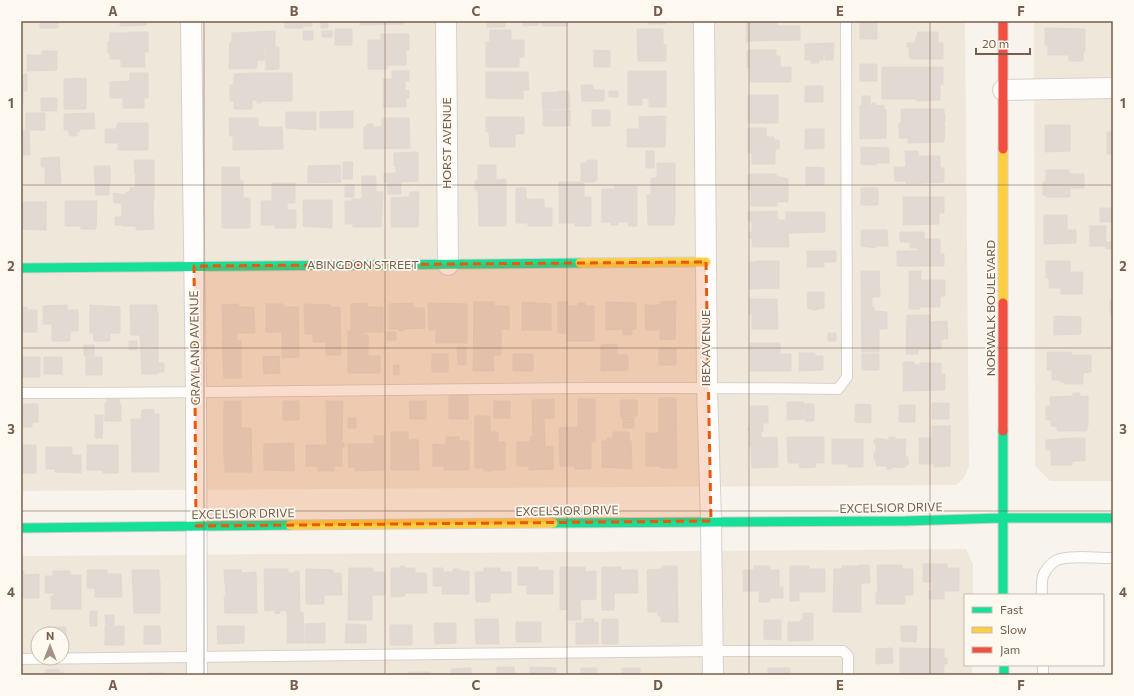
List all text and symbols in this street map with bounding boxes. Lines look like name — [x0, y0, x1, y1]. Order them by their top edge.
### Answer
text: A — [108, 3, 118, 19]
text: B — [290, 3, 299, 19]
text: C — [472, 3, 481, 19]
text: D — [653, 3, 663, 19]
text: E — [836, 3, 844, 19]
text: F — [1017, 3, 1025, 19]
scale bar — [976, 30, 1030, 56]
text: 20 m — [982, 36, 1009, 50]
text: 1 — [8, 95, 14, 111]
text: 1 — [1120, 95, 1126, 111]
street label: HORST AVENUE — [439, 97, 453, 189]
street label: NORWALK BOULEVARD — [983, 240, 997, 376]
street label: ABINGDON STREET — [307, 257, 419, 271]
text: 2 — [7, 258, 15, 274]
text: 2 — [1119, 258, 1127, 274]
street label: GRAYLAND AVENUE — [186, 290, 202, 406]
street label: IBEX AVENUE — [698, 310, 712, 386]
text: 3 — [7, 421, 15, 437]
text: 3 — [1119, 421, 1127, 437]
street label: EXCELSIOR DRIVE — [839, 499, 943, 515]
street label: EXCELSIOR DRIVE — [515, 502, 619, 518]
street label: EXCELSIOR DRIVE — [191, 505, 295, 521]
text: 4 — [7, 584, 15, 600]
text: 4 — [1119, 584, 1127, 600]
legend — [964, 594, 1104, 666]
text: Fast — [1000, 602, 1023, 616]
text: Slow — [1000, 622, 1027, 636]
north arrow — [30, 626, 70, 666]
text: N — [46, 629, 54, 642]
text: Jam — [1000, 642, 1020, 657]
text: A — [108, 677, 118, 693]
text: B — [290, 677, 299, 693]
text: C — [472, 677, 481, 693]
text: D — [653, 677, 663, 693]
text: E — [836, 677, 844, 693]
text: F — [1017, 677, 1025, 693]

